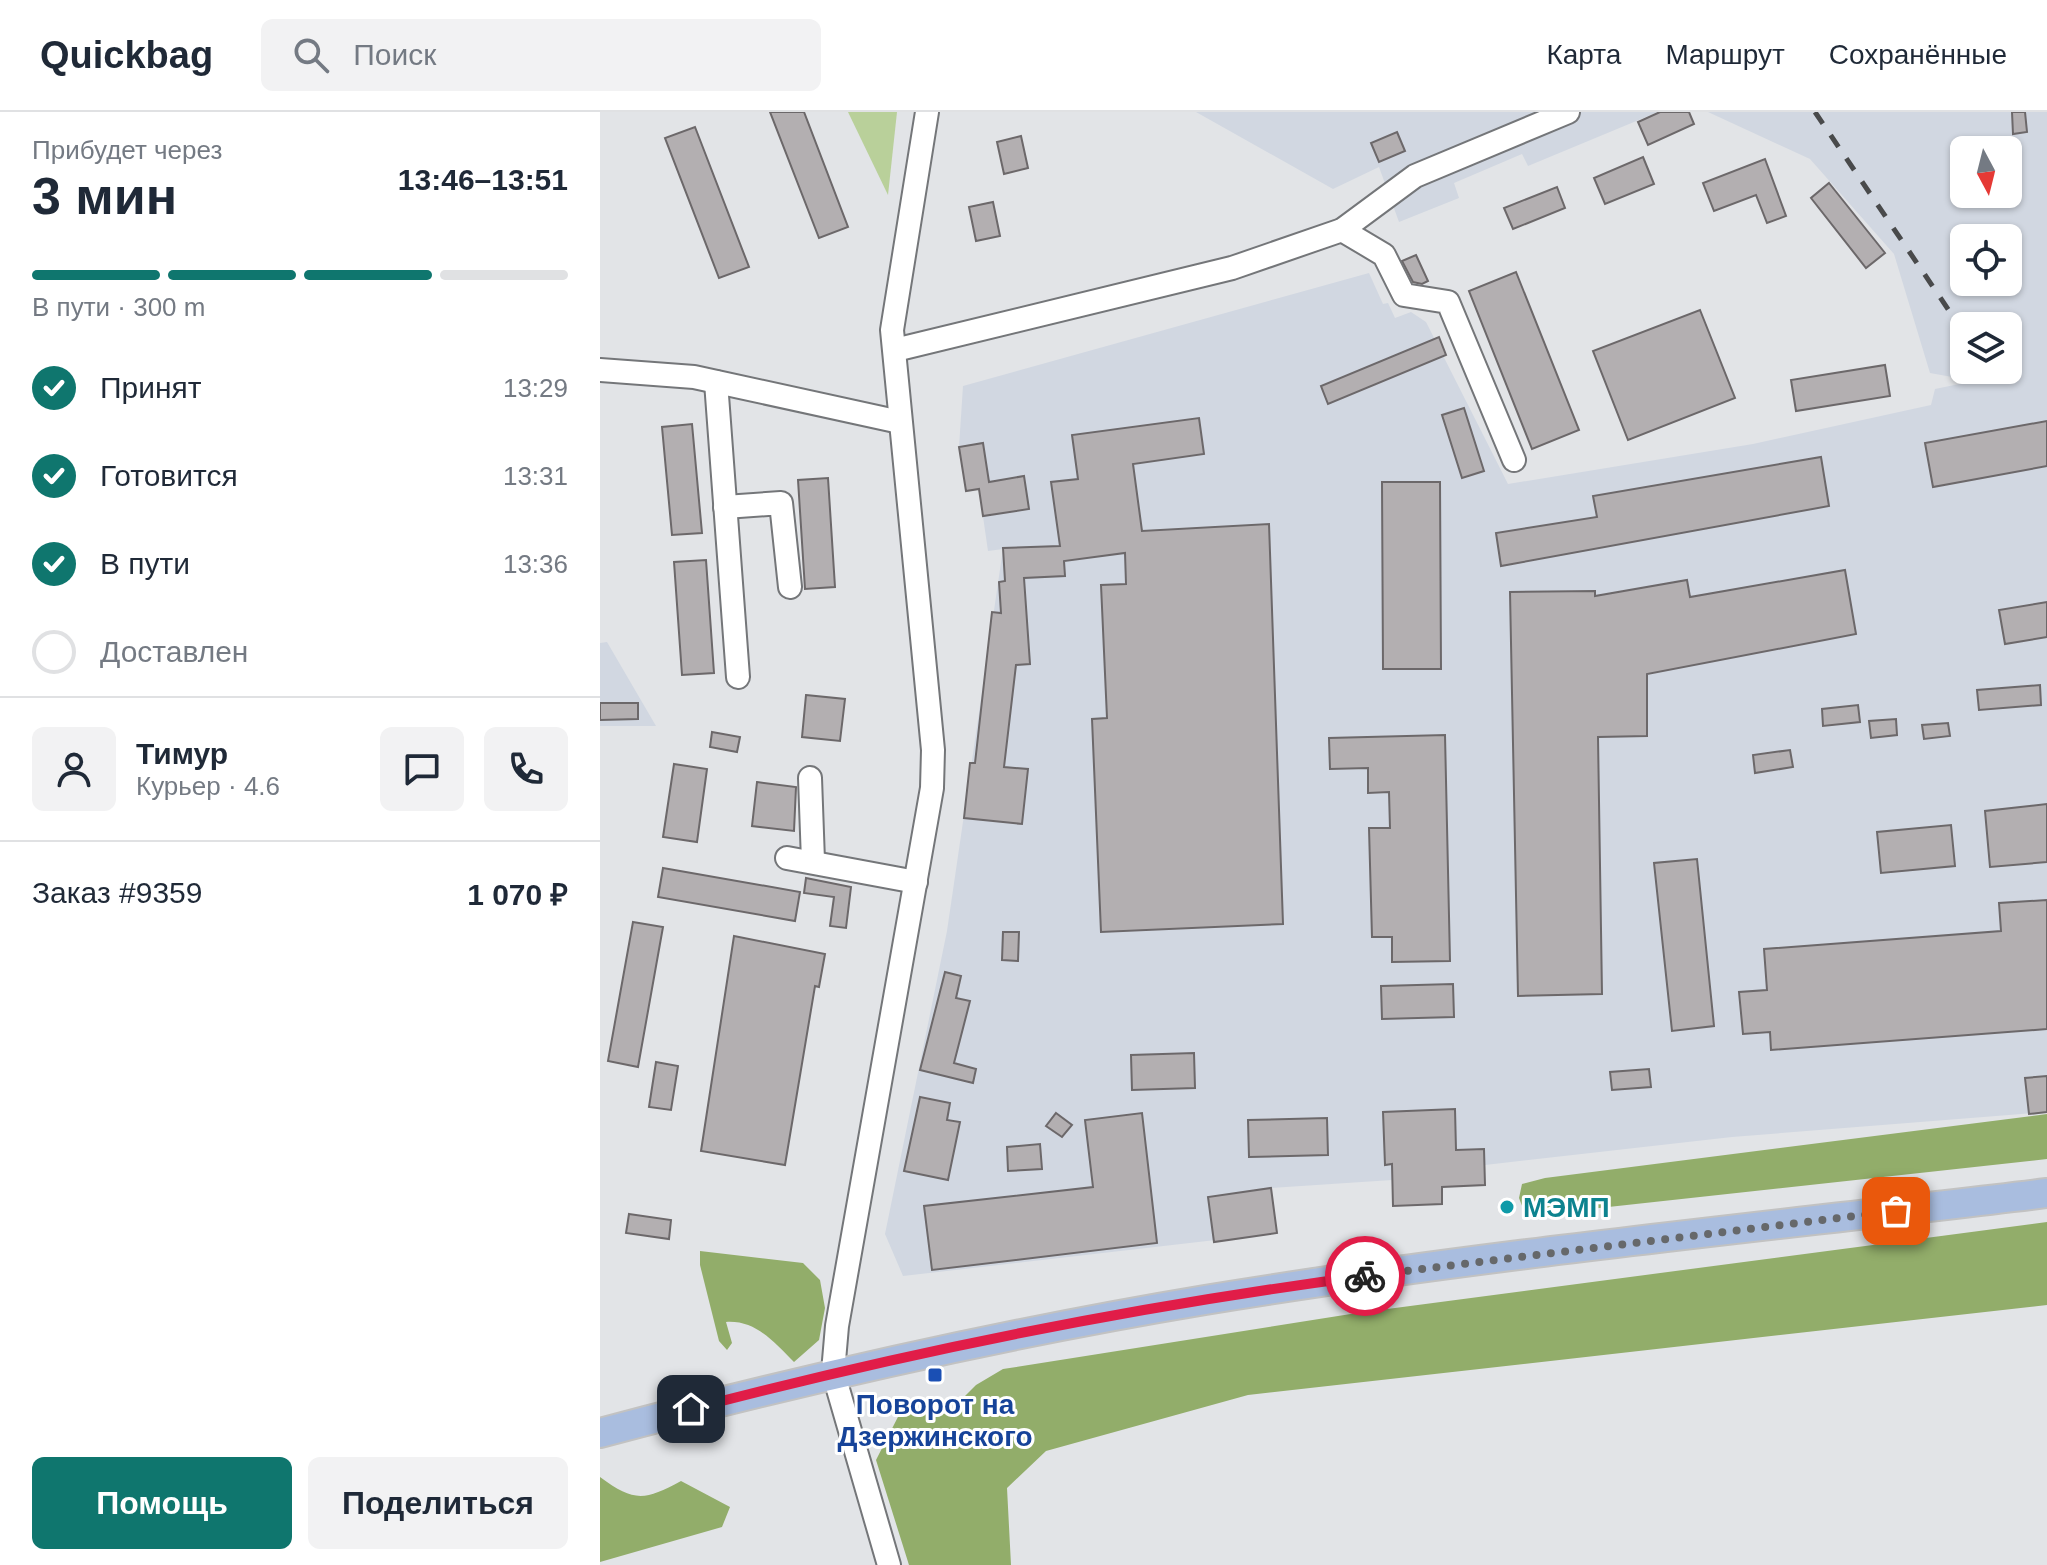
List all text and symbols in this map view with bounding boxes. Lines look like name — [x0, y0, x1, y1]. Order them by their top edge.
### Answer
search box — [261, 19, 821, 91]
icon: search — [289, 33, 333, 77]
text: Quickbag — [40, 34, 213, 76]
text: Поиск — [353, 38, 436, 71]
text: Карта — [1546, 39, 1621, 70]
text: Маршрут — [1665, 39, 1785, 70]
text: Сохранённые — [1829, 39, 2007, 70]
text: Прибудет через — [32, 135, 222, 165]
north arrow — [1950, 136, 2022, 208]
map controls — [1950, 136, 2022, 384]
text: 13:46–13:51 — [398, 163, 568, 196]
text: 3 мин — [32, 167, 177, 225]
button: locate — [1950, 224, 2022, 296]
text: В пути · 300 m — [32, 292, 205, 322]
button: layers — [1950, 312, 2022, 384]
icon: check — [32, 366, 76, 410]
text: Принят — [100, 371, 202, 404]
text: 13:29 — [503, 373, 568, 403]
icon: check — [32, 454, 76, 498]
text: Готовится — [100, 459, 238, 492]
text: 13:31 — [503, 461, 568, 491]
icon: check — [32, 542, 76, 586]
text: В пути — [100, 547, 190, 580]
text: 13:36 — [503, 549, 568, 579]
text: Доставлен — [100, 635, 248, 668]
button: person — [32, 727, 116, 811]
button: chat — [380, 727, 464, 811]
button: phone — [484, 727, 568, 811]
text: Тимур — [136, 737, 228, 770]
text: Курьер · 4.6 — [136, 771, 280, 801]
text: Заказ #9359 — [32, 876, 202, 909]
text: 1 070 ₽ — [467, 878, 568, 911]
pin — [1862, 1177, 1930, 1245]
icon: bag — [1874, 1189, 1918, 1233]
place label: МЭМП — [1523, 1192, 1610, 1223]
marker: МЭМП — [1498, 1198, 1516, 1216]
courier — [1325, 1236, 1405, 1316]
icon: bike — [1343, 1254, 1387, 1298]
marker: Поворот на Дзержинского — [926, 1366, 944, 1384]
pin — [657, 1375, 725, 1443]
icon: home — [669, 1387, 713, 1431]
place label: Поворот на Дзержинского — [837, 1389, 1033, 1452]
button: Помощь — [32, 1457, 292, 1549]
button: Поделиться — [308, 1457, 568, 1549]

